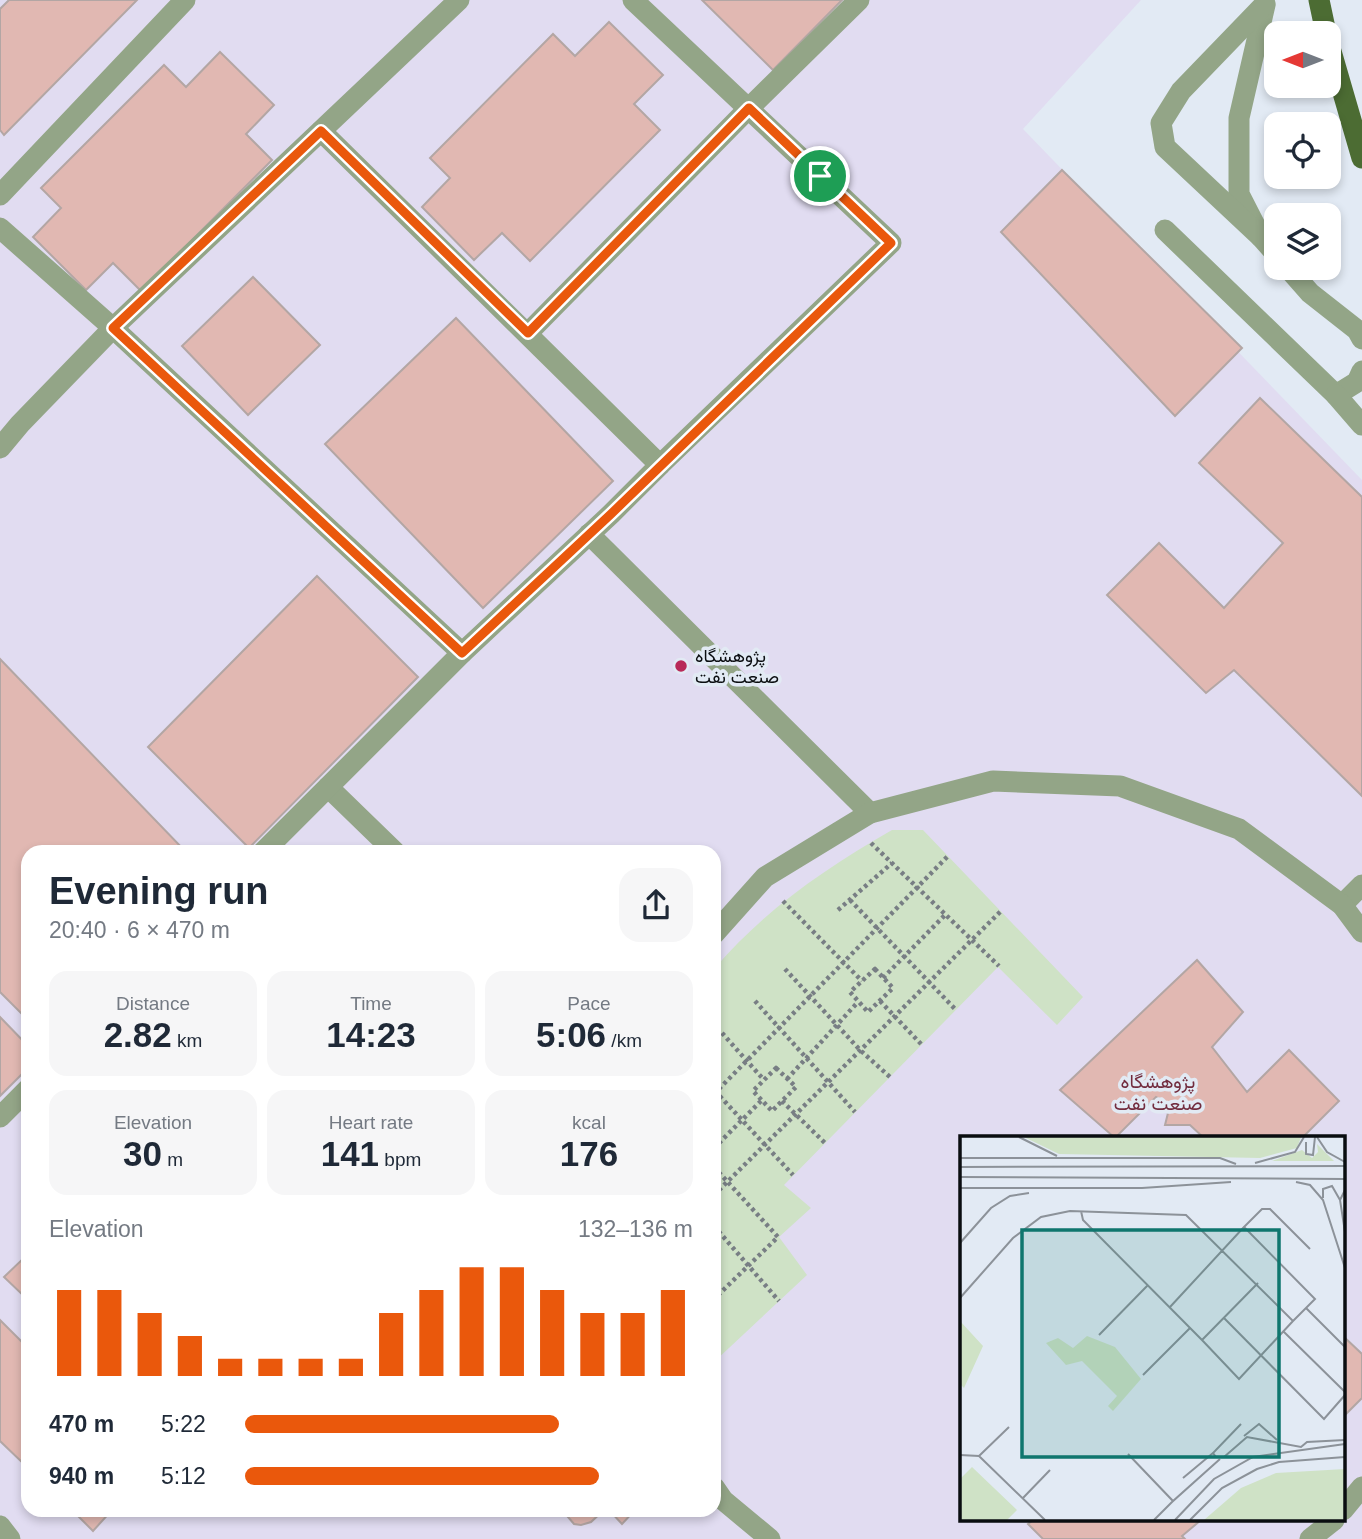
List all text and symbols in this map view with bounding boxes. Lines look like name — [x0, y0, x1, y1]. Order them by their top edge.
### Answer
north arrow — [1264, 21, 1340, 98]
map controls — [1264, 21, 1341, 280]
button: locate — [1264, 112, 1341, 189]
pin — [790, 146, 850, 206]
icon: arrive — [801, 157, 839, 195]
button: layers — [1264, 203, 1341, 280]
place label: پژوهشگاه صنعت نفت — [695, 646, 779, 687]
marker: پژوهشگاه صنعت نفت — [673, 658, 689, 674]
button: share — [619, 868, 693, 942]
text: Evening run — [49, 870, 269, 912]
text: 20:40 · 6 × 470 m — [49, 917, 230, 943]
text: Distance — [116, 993, 190, 1014]
text: Time — [350, 993, 392, 1014]
text: Pace — [567, 993, 611, 1014]
text: 2.82 — [104, 1015, 172, 1054]
text: 14:23 — [326, 1015, 416, 1054]
text: 5:06 — [536, 1015, 606, 1054]
text: km — [172, 1030, 202, 1051]
text: /km — [606, 1030, 642, 1051]
district label: پژوهشگاه صنعت نفت — [1114, 1071, 1202, 1114]
text: Elevation — [114, 1112, 192, 1133]
text: Heart rate — [329, 1112, 413, 1133]
text: kcal — [572, 1112, 606, 1133]
text: 30 — [123, 1134, 162, 1173]
text: 141 — [321, 1134, 379, 1173]
text: 176 — [560, 1134, 618, 1173]
inset map — [960, 1136, 1344, 1522]
text: m — [162, 1149, 183, 1170]
text: bpm — [379, 1149, 421, 1170]
text: Elevation — [49, 1216, 144, 1242]
text: 132–136 m — [578, 1216, 693, 1242]
text: 470 m — [49, 1411, 114, 1437]
text: 5:22 — [161, 1411, 206, 1437]
text: 940 m — [49, 1463, 114, 1489]
text: 5:12 — [161, 1463, 206, 1489]

